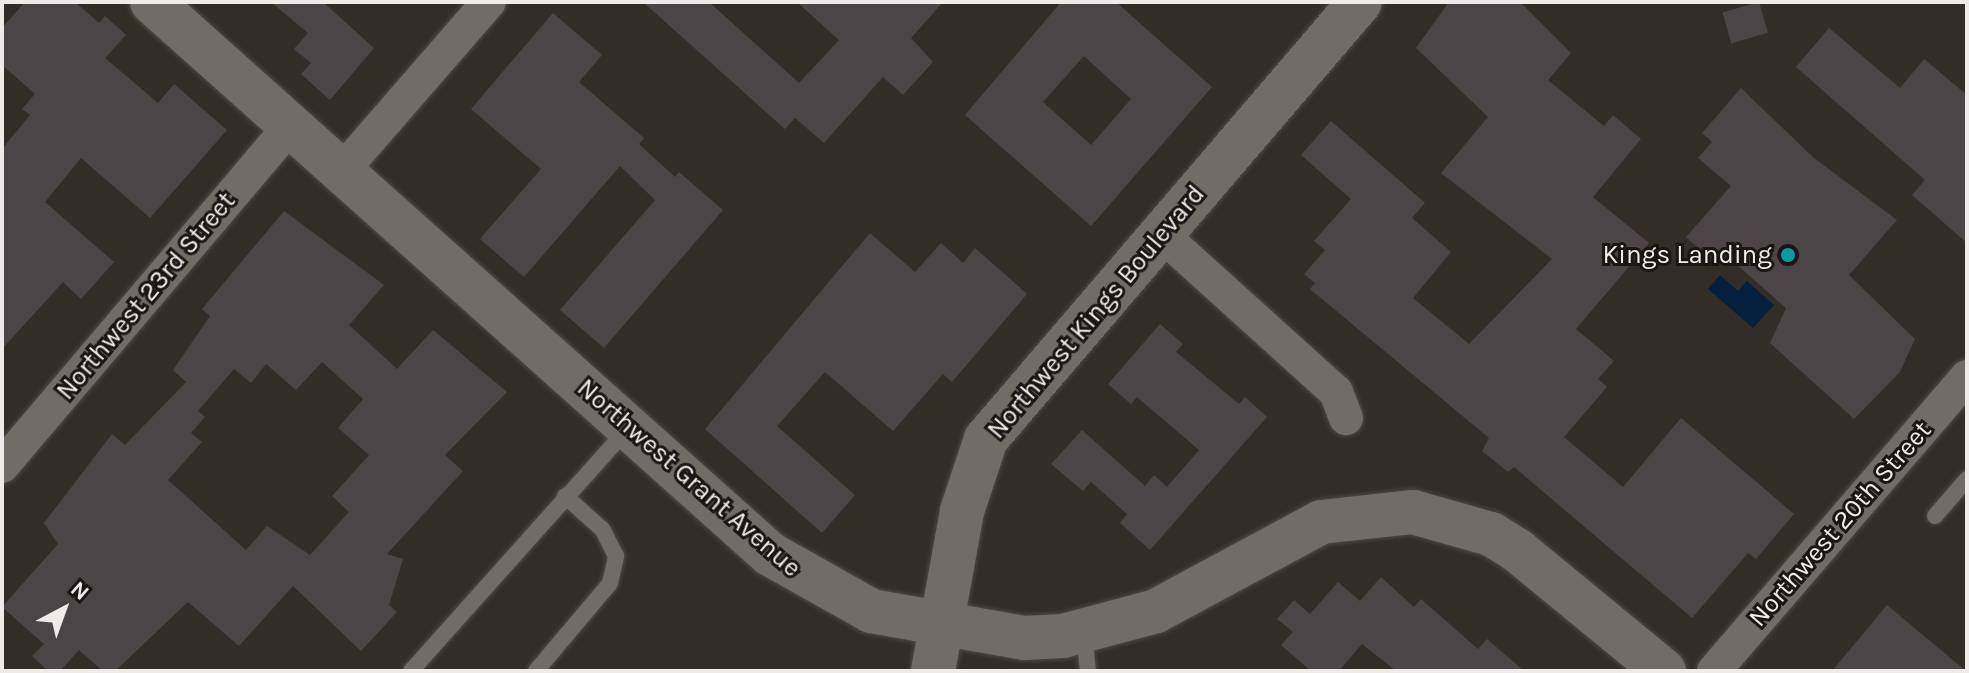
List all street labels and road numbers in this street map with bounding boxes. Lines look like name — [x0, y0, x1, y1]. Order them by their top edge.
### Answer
street label: Northwest Kings Boulevard — [981, 179, 1211, 445]
street label: Northwest 23rd Street — [50, 186, 242, 406]
street label: Northwest Grant Avenue — [571, 372, 807, 584]
street label: Northwest 20th Street — [1742, 415, 1938, 633]

